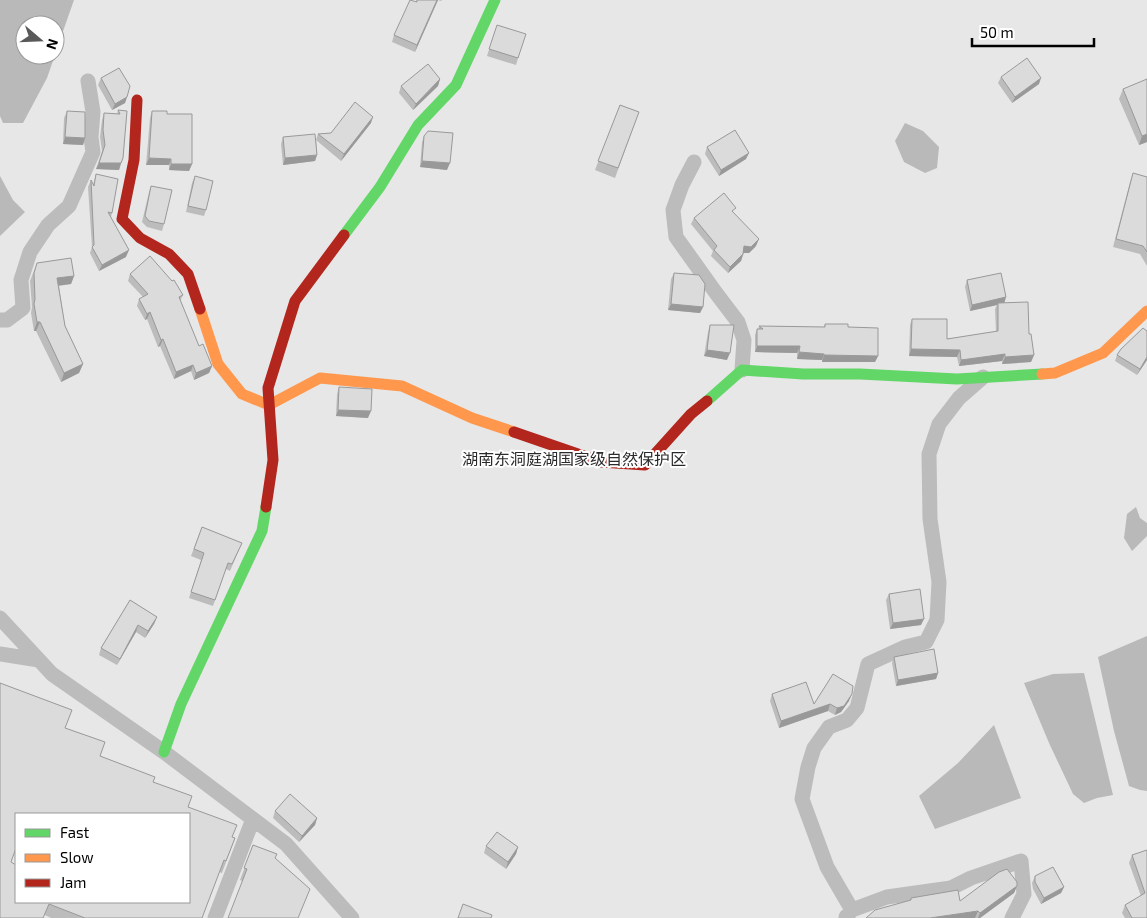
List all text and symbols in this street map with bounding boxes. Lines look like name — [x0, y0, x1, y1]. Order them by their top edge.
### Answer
north arrow — [15, 15, 65, 65]
scale bar — [972, 15, 1094, 47]
text: 50 m — [980, 23, 1014, 41]
text: N — [43, 37, 62, 52]
park label: 湖南东洞庭湖国家级自然保护区 — [462, 449, 686, 468]
legend — [15, 813, 190, 903]
text: Fast — [60, 823, 90, 841]
text: Slow — [60, 848, 94, 866]
text: Jam — [60, 873, 86, 891]

